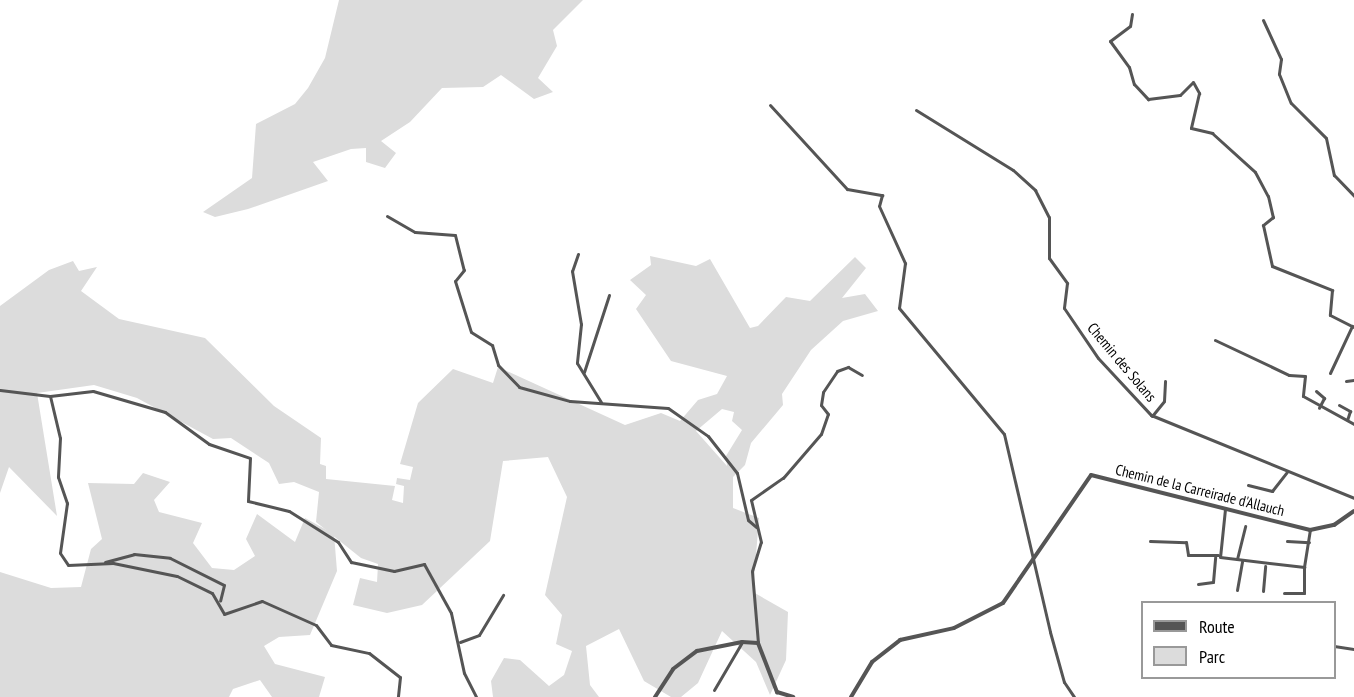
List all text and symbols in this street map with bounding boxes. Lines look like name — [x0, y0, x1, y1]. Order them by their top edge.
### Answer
street label: Chemin des Solans — [1084, 319, 1160, 405]
street label: Chemin de la Carreirade d'Allauch — [1114, 460, 1286, 520]
legend — [1141, 601, 1336, 679]
text: Route — [1199, 615, 1235, 638]
text: Parc — [1199, 645, 1225, 668]

